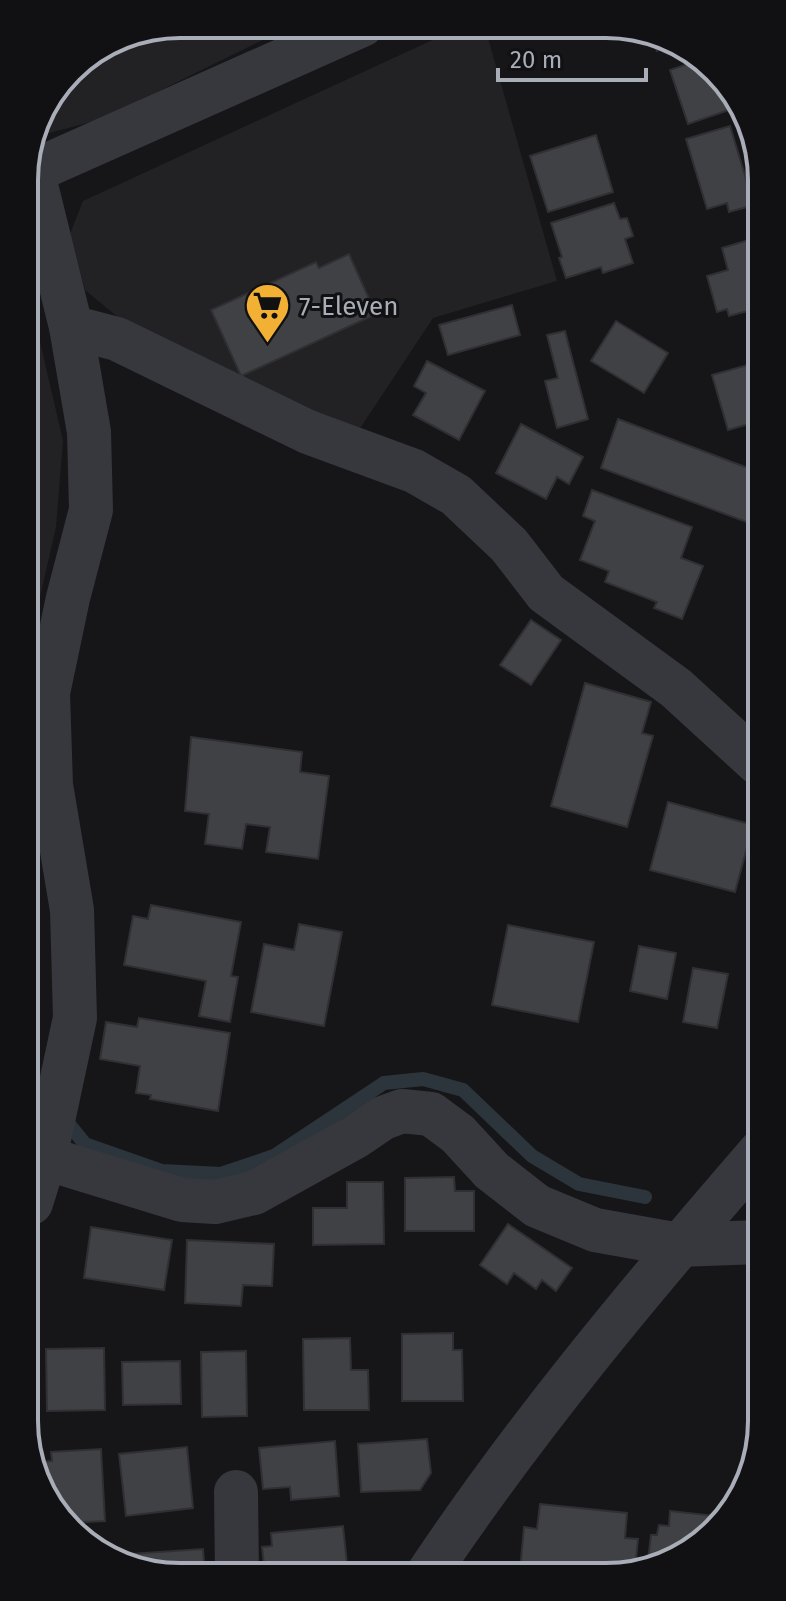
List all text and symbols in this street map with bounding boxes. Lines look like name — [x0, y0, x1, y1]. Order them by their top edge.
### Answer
scale bar — [498, 32, 646, 82]
text: 20 m — [510, 46, 562, 74]
supermarket icon: 7-Eleven — [244, 282, 292, 345]
place label: 7-Eleven — [299, 291, 398, 322]

